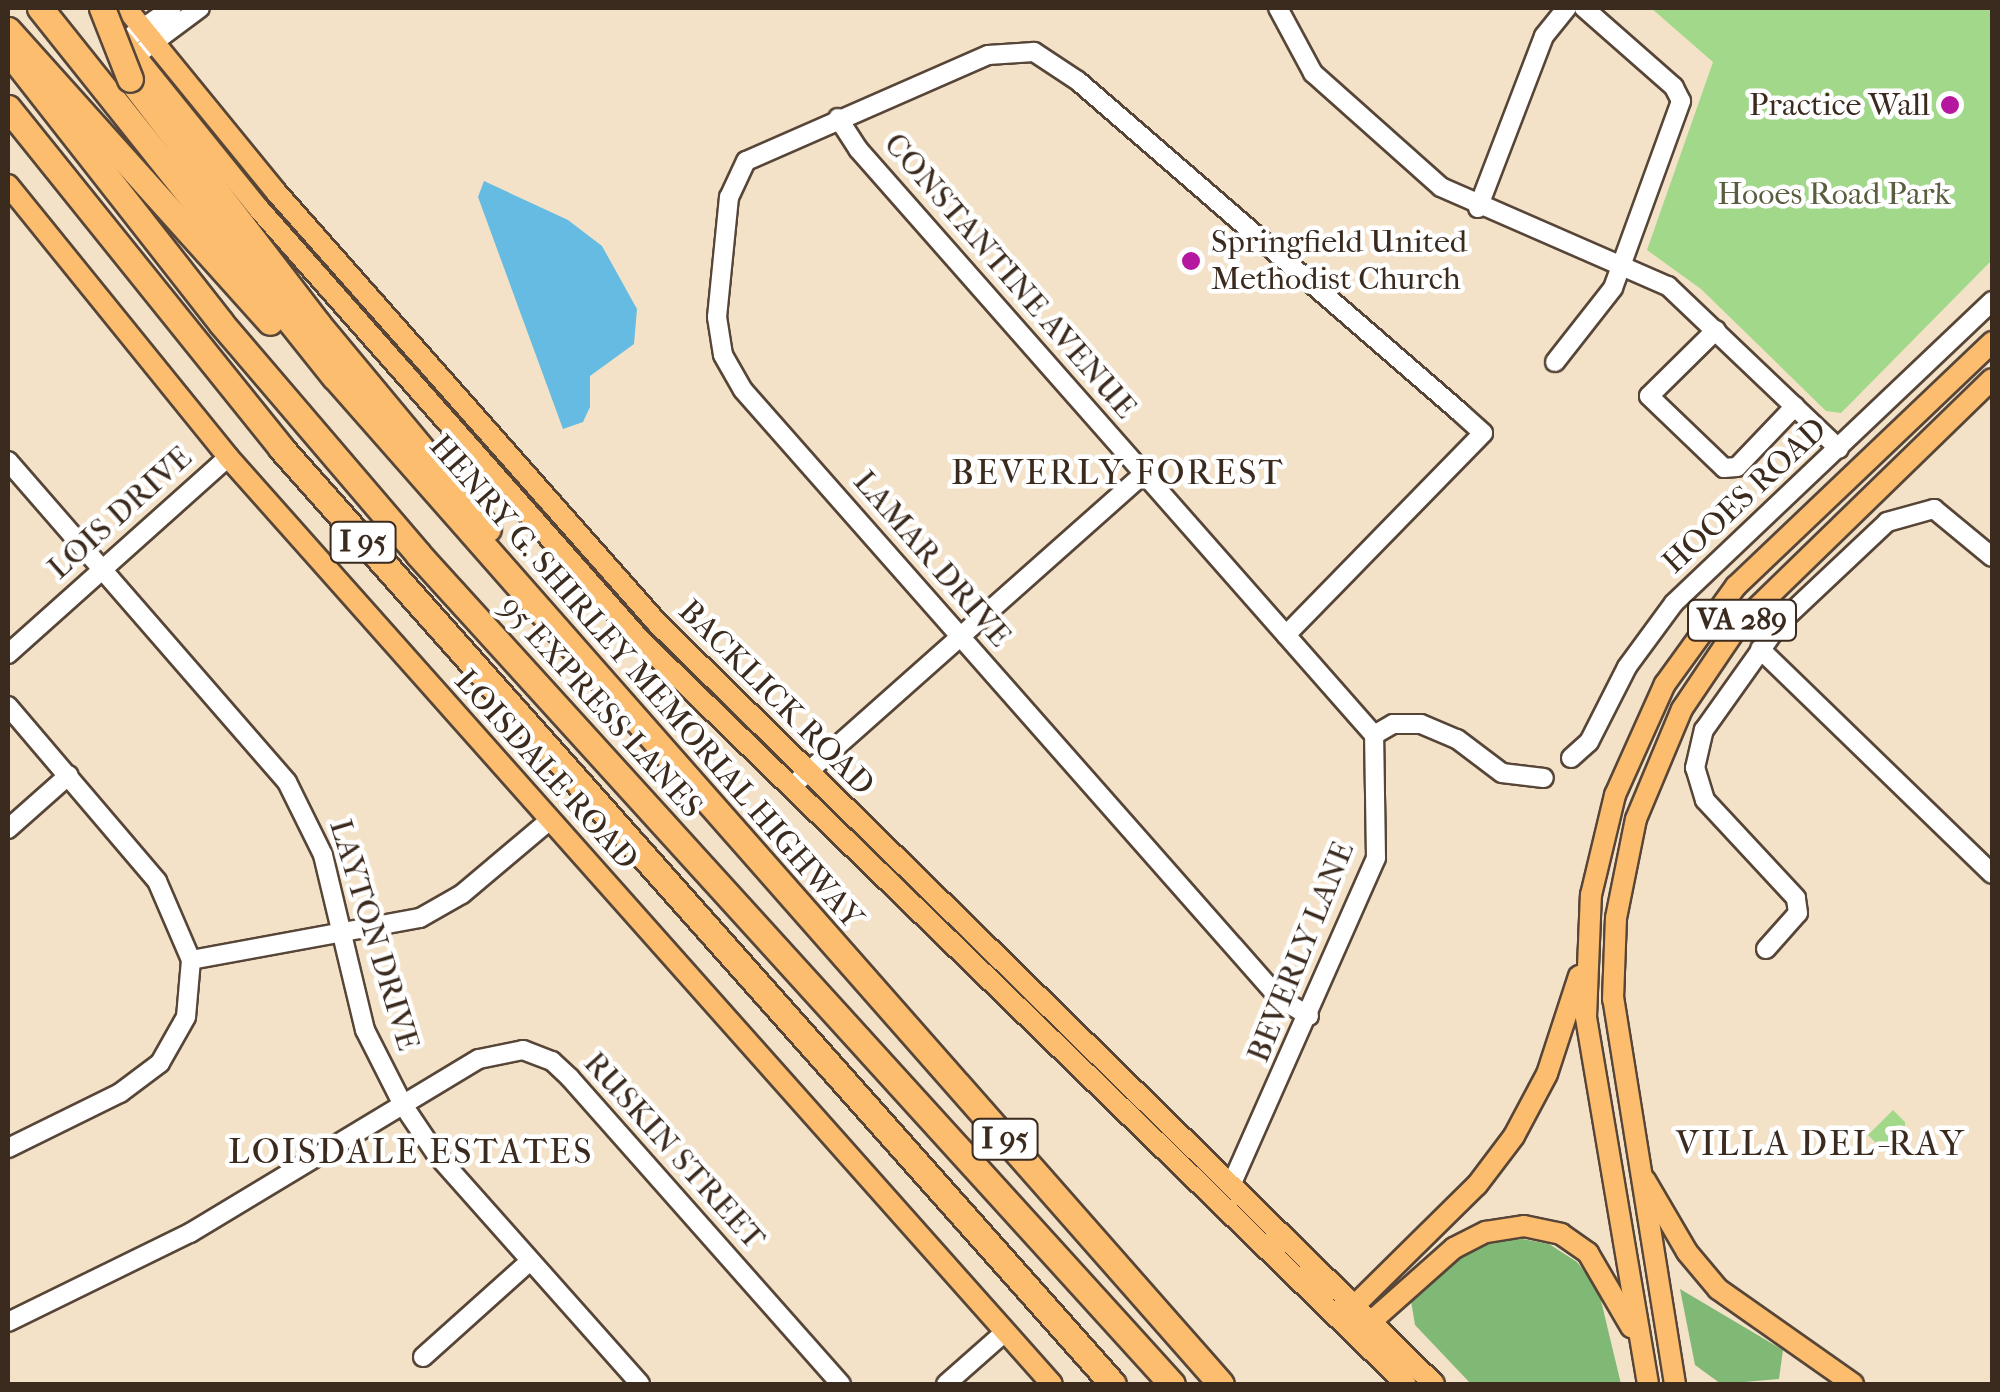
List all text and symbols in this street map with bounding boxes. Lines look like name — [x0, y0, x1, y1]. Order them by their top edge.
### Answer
place label: Practice Wall — [1749, 86, 1930, 124]
marker: Practice Wall — [1939, 94, 1961, 116]
street label: CONSTANTINE AVENUE — [876, 125, 1144, 427]
park label: Hooes Road Park — [1717, 175, 1951, 213]
place label: Springfield United Methodist Church — [1211, 224, 1467, 299]
marker: Springfield United Methodist Church — [1180, 250, 1202, 272]
street label: HOOES ROAD — [1655, 410, 1835, 582]
street label: HENRY G. SHIRLEY MEMORIAL HIGHWAY — [421, 427, 871, 937]
street label: LOIS DRIVE — [40, 438, 200, 588]
district label: BEVERLY FOREST — [951, 452, 1285, 494]
street label: LAMAR DRIVE — [845, 463, 1019, 655]
road number: I 95 — [328, 517, 398, 567]
street label: 95 EXPRESS LANES — [491, 588, 711, 826]
street label: BACKLICK ROAD — [670, 592, 882, 804]
road number: VA 289 — [1687, 595, 1797, 645]
street label: LOISDALE ROAD — [446, 662, 646, 878]
street label: LAYTON DRIVE — [321, 815, 427, 1055]
street label: BEVERLY LANE — [1239, 836, 1363, 1068]
street label: RUSKIN STREET — [575, 1044, 773, 1258]
road number: I 95 — [970, 1114, 1040, 1164]
district label: VILLA DEL-RAY — [1676, 1123, 1966, 1165]
district label: LOISDALE ESTATES — [228, 1131, 594, 1173]

